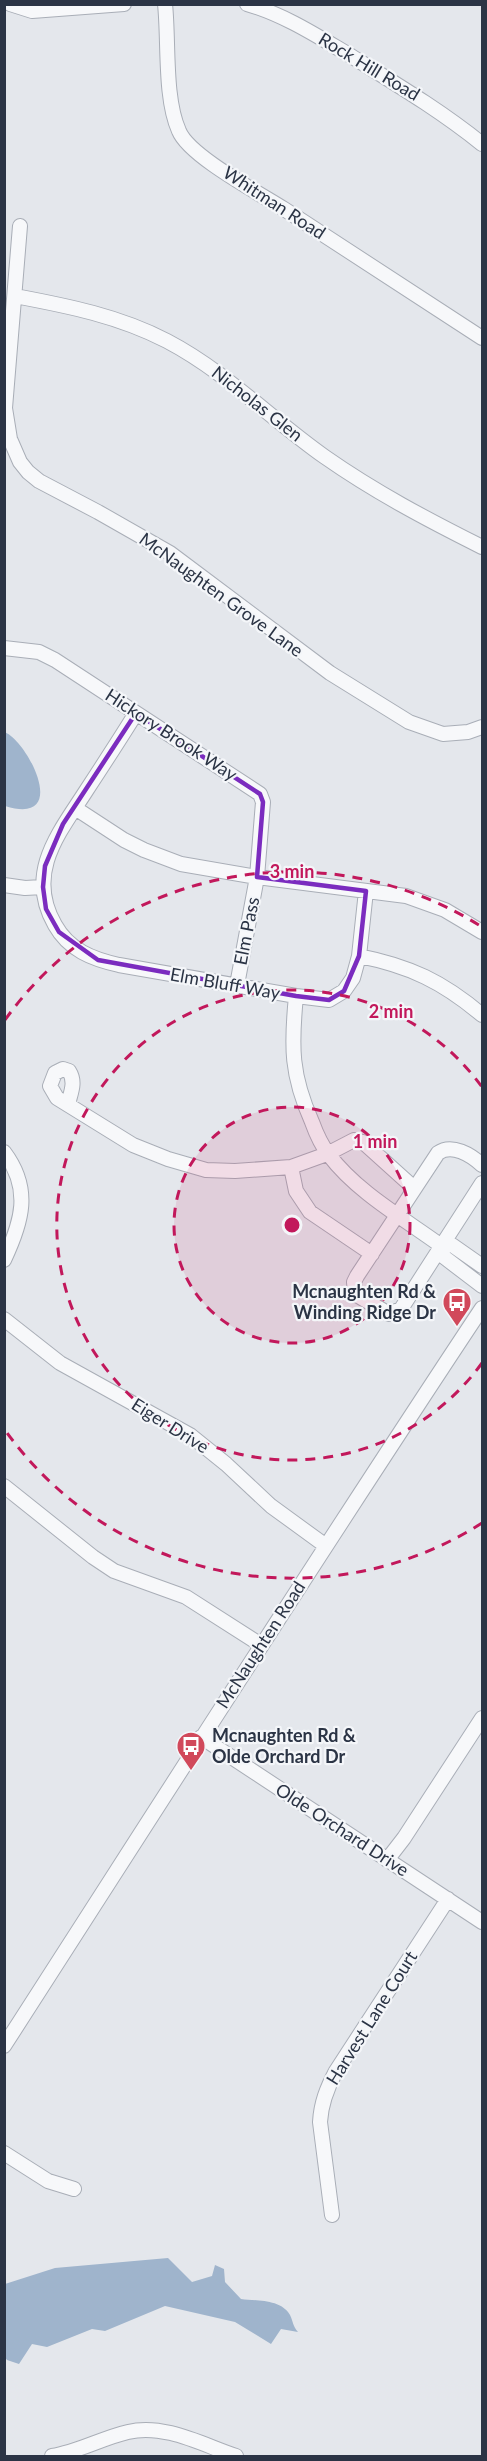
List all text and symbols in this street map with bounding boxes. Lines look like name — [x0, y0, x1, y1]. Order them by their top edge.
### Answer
street label: Rock Hill Road — [315, 27, 424, 105]
street label: Whitman Road — [219, 161, 330, 243]
street label: Nicholas Glen — [208, 361, 307, 446]
street label: McNaughten Grove Lane — [135, 527, 308, 661]
street label: Hickory Brook Way — [102, 683, 242, 785]
text: 3 min — [270, 860, 314, 882]
street label: Elm Pass — [229, 895, 263, 967]
street label: Elm Bluff Way — [168, 963, 283, 1004]
text: 2 min — [369, 1000, 413, 1022]
text: 1 min — [353, 1130, 397, 1152]
centre of rings — [282, 1215, 302, 1235]
place label: Mcnaughten Rd & Winding Ridge Dr — [292, 1280, 436, 1323]
bus stop icon: Mcnaughten Rd & Winding Ridge Dr — [441, 1286, 473, 1328]
street label: Eiger Drive — [128, 1393, 213, 1458]
street label: McNaughten Road — [211, 1577, 309, 1712]
place label: Mcnaughten Rd & Olde Orchard Dr — [212, 1724, 356, 1767]
bus stop icon: Mcnaughten Rd & Olde Orchard Dr — [175, 1730, 207, 1772]
street label: Olde Orchard Drive — [272, 1778, 413, 1880]
street label: Harvest Lane Court — [321, 1946, 422, 2089]

